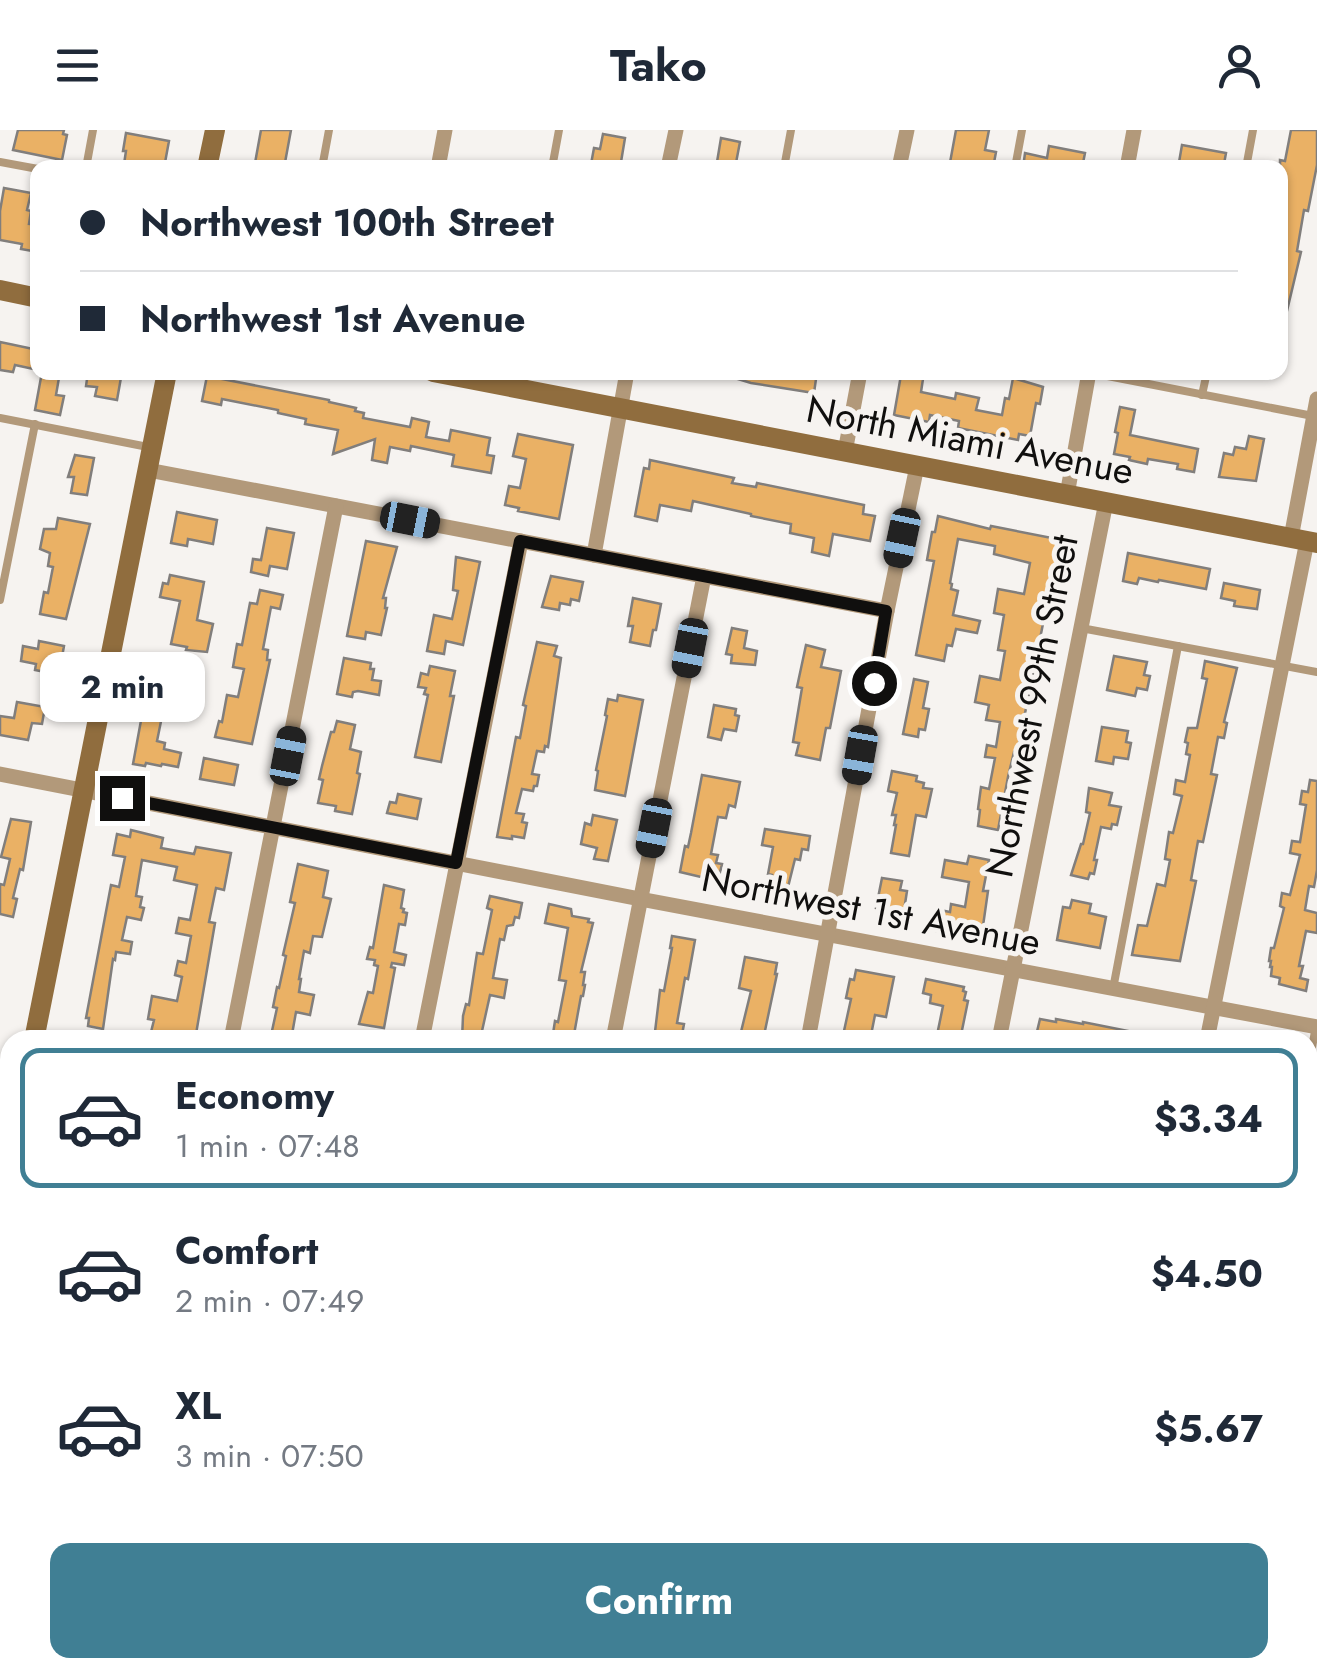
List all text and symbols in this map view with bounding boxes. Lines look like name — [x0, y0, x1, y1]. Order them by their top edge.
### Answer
text: Tako — [610, 33, 707, 98]
icon: menu — [50, 38, 105, 93]
icon: person — [1212, 38, 1267, 93]
text: Northwest 100th Street — [140, 195, 554, 250]
text: Northwest 1st Avenue — [140, 291, 526, 346]
street label: North Miami Avenue — [802, 381, 1138, 498]
car — [378, 500, 442, 540]
car — [881, 506, 923, 570]
street label: Northwest 99th Street — [971, 530, 1092, 882]
car — [670, 616, 710, 680]
callout: 2 min — [39, 653, 204, 723]
route start — [852, 661, 897, 706]
text: 2 min — [80, 664, 165, 710]
car — [840, 723, 880, 787]
car — [268, 724, 308, 788]
route end — [100, 776, 145, 821]
car — [634, 796, 674, 860]
street label: Northwest 1st Avenue — [697, 850, 1045, 969]
text: Economy — [175, 1068, 334, 1123]
icon: car — [55, 1073, 145, 1163]
text: $3.34 — [1154, 1091, 1263, 1146]
text: 1 min · 07:48 — [175, 1123, 360, 1169]
text: Comfort — [175, 1223, 318, 1278]
icon: car — [55, 1228, 145, 1318]
text: $4.50 — [1151, 1246, 1263, 1301]
text: 2 min · 07:49 — [175, 1278, 364, 1324]
text: XL — [175, 1378, 221, 1433]
icon: car — [55, 1383, 145, 1473]
text: $5.67 — [1154, 1401, 1263, 1456]
text: 3 min · 07:50 — [175, 1433, 364, 1479]
button: Confirm — [50, 1543, 1268, 1658]

